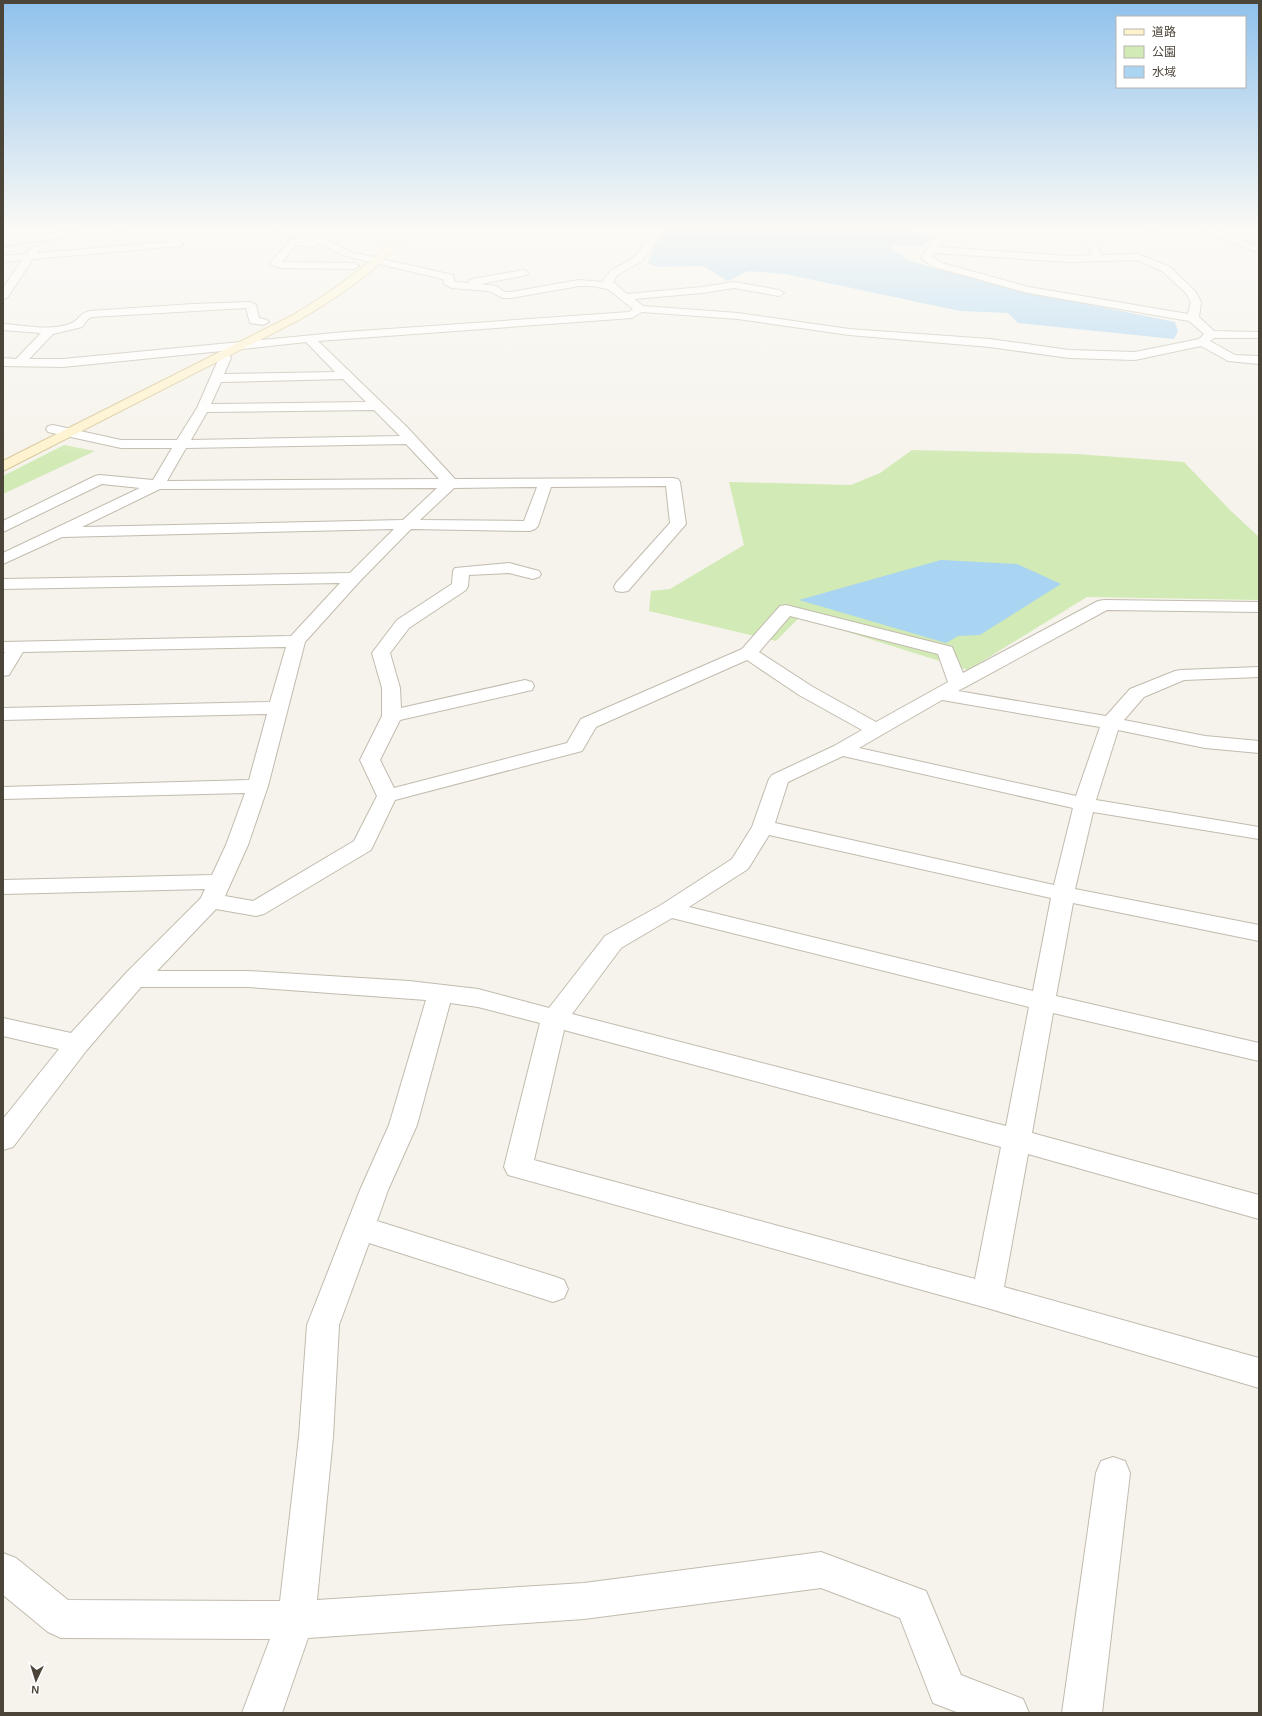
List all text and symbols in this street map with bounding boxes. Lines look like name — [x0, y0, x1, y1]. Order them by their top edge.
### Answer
legend — [1116, 16, 1246, 88]
text: 道路 — [1152, 25, 1176, 39]
text: 公園 — [1152, 45, 1176, 59]
text: 水域 — [1152, 65, 1176, 79]
north arrow — [16, 1660, 56, 1700]
text: N — [31, 1684, 40, 1696]

